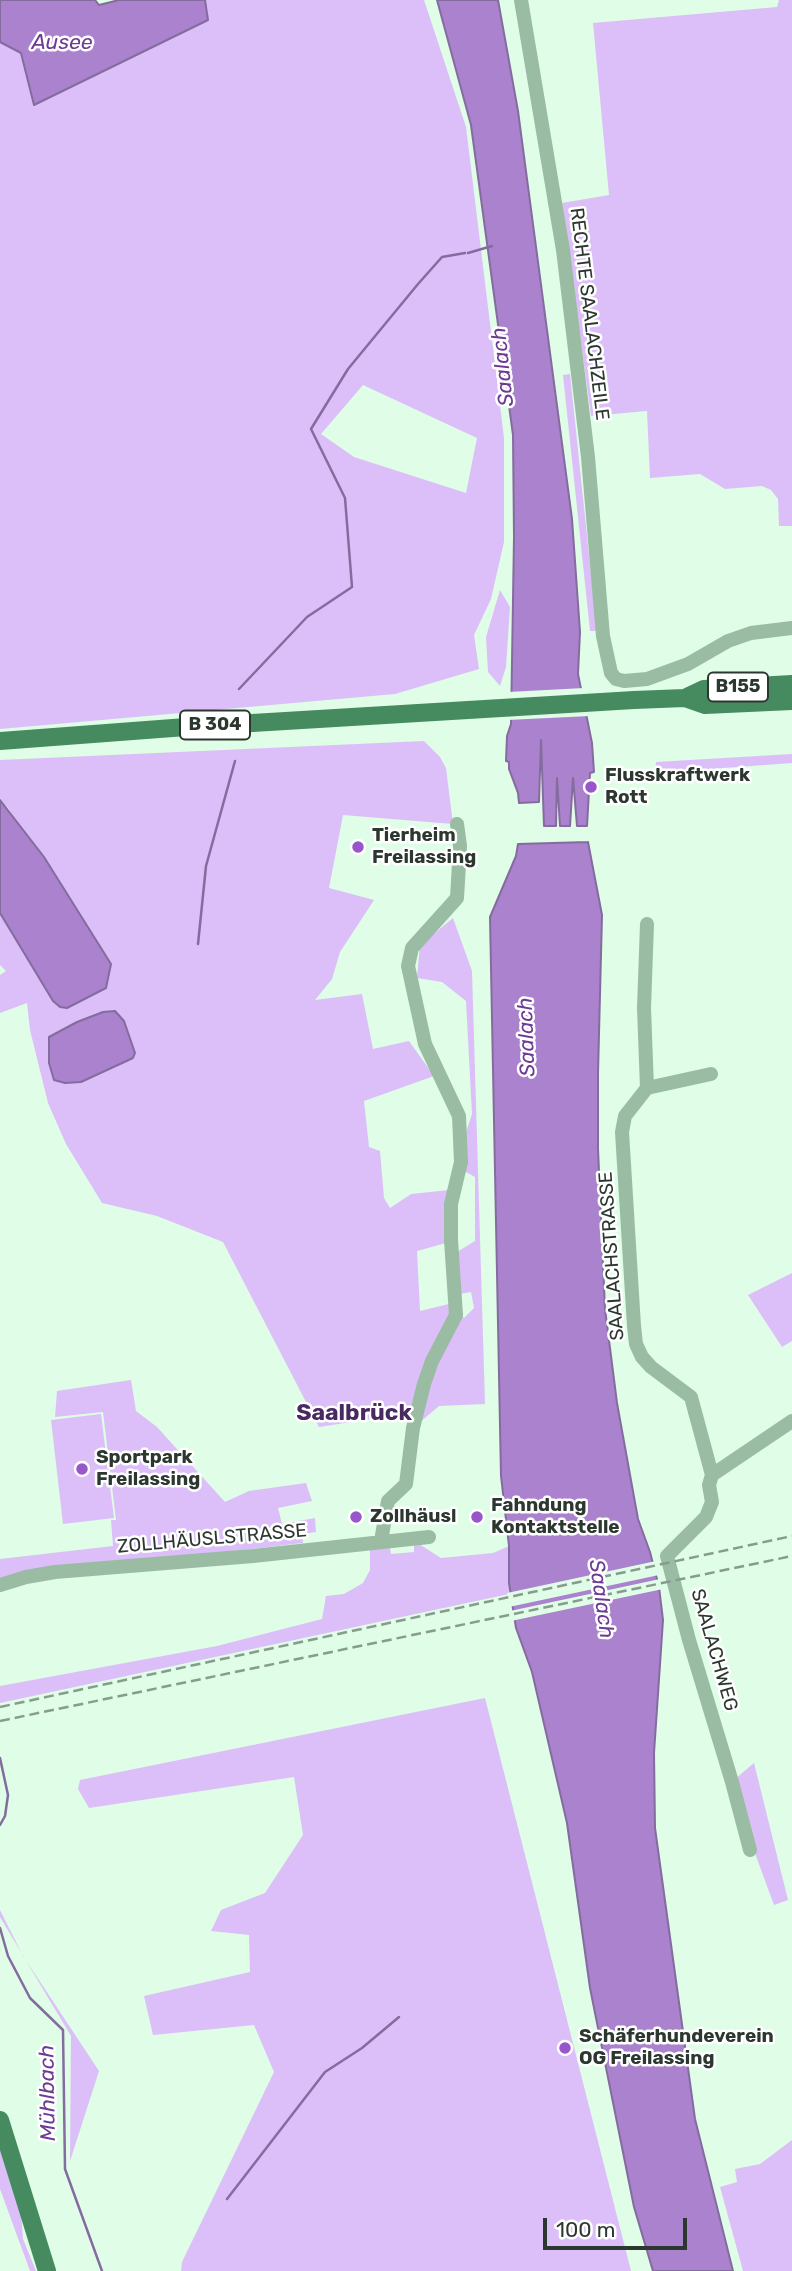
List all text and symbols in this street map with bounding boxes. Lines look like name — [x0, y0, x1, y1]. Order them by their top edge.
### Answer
water label: Ausee — [32, 30, 92, 56]
street label: RECHTE SAALACHZEILE — [565, 206, 613, 422]
water label: Saalach — [486, 326, 520, 408]
road number: B155 — [708, 672, 768, 702]
road number: B 304 — [180, 710, 250, 740]
place label: Flusskraftwerk Rott — [605, 765, 750, 809]
marker: Flusskraftwerk Rott — [583, 779, 599, 795]
place label: Tierheim Freilassing — [372, 825, 476, 869]
marker: Tierheim Freilassing — [350, 839, 366, 855]
water label: Saalach — [513, 997, 541, 1077]
street label: SAALACHSTRASSE — [595, 1171, 629, 1341]
district label: Saalbrück — [296, 1399, 412, 1427]
place label: Sportpark Freilassing — [96, 1447, 200, 1491]
marker: Sportpark Freilassing — [74, 1461, 90, 1477]
place label: Fahndung Kontaktstelle — [491, 1495, 620, 1539]
place label: Zollhäusl — [370, 1506, 456, 1528]
marker: Zollhäusl — [348, 1509, 364, 1525]
marker: Fahndung Kontaktstelle — [469, 1509, 485, 1525]
street label: ZOLLHÄUSLSTRASSE — [116, 1519, 308, 1559]
water label: Saalach — [583, 1558, 619, 1640]
street label: SAALACHWEG — [686, 1586, 742, 1714]
place label: Schäferhundeverein OG Freilassing — [579, 2026, 774, 2070]
marker: Schäferhundeverein OG Freilassing — [557, 2040, 573, 2056]
water label: Mühlbach — [35, 2045, 61, 2141]
scale bar — [547, 2204, 690, 2248]
text: 100 m — [556, 2217, 615, 2242]

